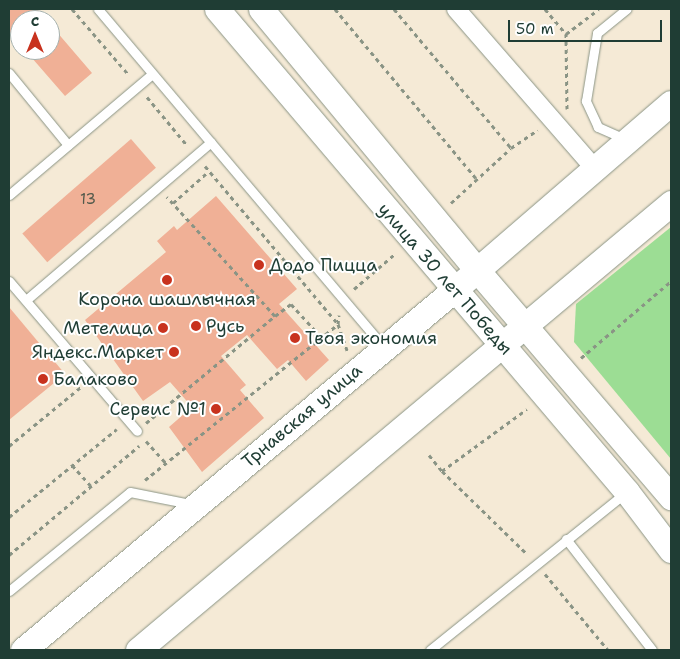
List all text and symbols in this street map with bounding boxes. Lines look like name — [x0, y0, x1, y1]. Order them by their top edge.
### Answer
north arrow — [10, 10, 60, 60]
scale bar — [510, 10, 664, 42]
text: С — [31, 12, 39, 30]
text: 50 m — [516, 19, 554, 39]
house number: 13 — [80, 191, 96, 209]
street label: улица 30 лет Победы — [373, 199, 517, 359]
place label: Додо Пицца — [269, 254, 377, 276]
marker: Додо Пицца — [253, 259, 265, 271]
marker: Корона шашлычная — [161, 274, 173, 286]
place label: Корона шашлычная — [78, 288, 256, 310]
place label: Русь — [206, 315, 244, 337]
place label: Метелица — [63, 317, 153, 339]
marker: Русь — [190, 320, 202, 332]
marker: Метелица — [157, 322, 169, 334]
place label: Твоя экономия — [305, 327, 437, 349]
marker: Твоя экономия — [289, 332, 301, 344]
place label: Яндекс.Маркет — [32, 341, 164, 363]
marker: Яндекс.Маркет — [168, 346, 180, 358]
street label: Трнавская улица — [237, 359, 367, 473]
place label: Балаково — [53, 368, 138, 390]
marker: Балаково — [37, 373, 49, 385]
place label: Сервис №1 — [109, 398, 206, 420]
marker: Сервис №1 — [210, 403, 222, 415]

